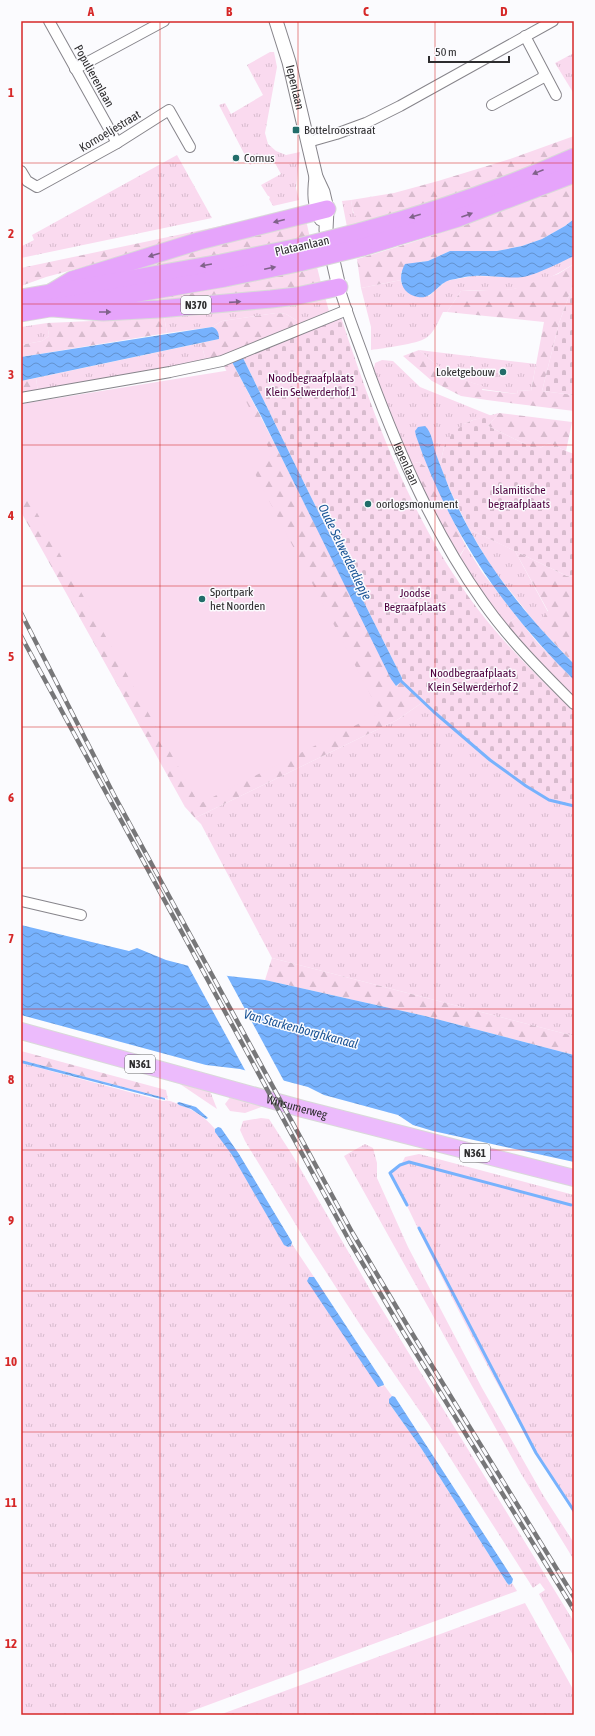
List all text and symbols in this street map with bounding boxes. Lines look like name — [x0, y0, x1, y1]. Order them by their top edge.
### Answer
text: A — [87, 4, 95, 19]
text: B — [226, 4, 233, 19]
text: C — [363, 4, 369, 19]
text: D — [500, 4, 508, 19]
scale bar — [429, 38, 509, 64]
street label: Populierenlaan — [71, 42, 117, 110]
text: 50 m — [435, 45, 457, 59]
street label: Iepenlaan — [283, 63, 307, 111]
text: 1 — [8, 85, 14, 100]
street label: Kornoeljestraat — [77, 107, 144, 155]
place label: Bottelroosstraat — [304, 123, 376, 137]
marker: Bottelroosstraat — [291, 125, 301, 135]
place label: Cornus — [244, 151, 274, 165]
marker: Cornus — [231, 153, 241, 163]
one-way arrow — [532, 170, 544, 176]
one-way arrow — [461, 211, 473, 217]
one-way arrow — [409, 213, 421, 219]
one-way arrow — [273, 218, 285, 224]
text: 2 — [8, 226, 14, 241]
street label: Plataanlaan — [274, 233, 330, 259]
one-way arrow — [147, 252, 159, 258]
one-way arrow — [200, 263, 212, 269]
one-way arrow — [264, 265, 276, 271]
road number: N370 — [181, 296, 211, 314]
one-way arrow — [229, 298, 241, 305]
one-way arrow — [99, 309, 112, 315]
place label: Loketgebouw — [436, 365, 495, 379]
text: 3 — [8, 367, 14, 382]
marker: Loketgebouw — [498, 367, 508, 377]
park label: Noodbegraafplaats Klein Selwerderhof 1 — [266, 371, 357, 399]
street label: Iepenlaan — [390, 440, 422, 487]
park label: Islamitische begraafplaats — [488, 483, 550, 511]
place label: oorlogsmonument — [376, 497, 459, 511]
marker: oorlogsmonument — [363, 499, 373, 509]
water label: Oude Selwerderdiepje — [315, 502, 375, 603]
text: 4 — [7, 508, 14, 523]
place label: Sportpark het Noorden — [210, 585, 265, 613]
park label: Joodse Begraafplaats — [384, 586, 446, 614]
marker: Sportpark het Noorden — [197, 594, 207, 604]
text: 5 — [8, 649, 14, 664]
park label: Noodbegraafplaats Klein Selwerderhof 2 — [428, 666, 518, 694]
text: 6 — [8, 790, 14, 805]
text: 7 — [8, 931, 14, 946]
water label: Van Starkenborghkanaal — [242, 1006, 360, 1052]
road number: N361 — [125, 1055, 155, 1073]
text: 8 — [8, 1072, 14, 1087]
street label: Winsumerweg — [265, 1092, 330, 1122]
road number: N361 — [460, 1144, 490, 1162]
text: 9 — [8, 1213, 14, 1228]
text: 10 — [5, 1354, 17, 1369]
text: 11 — [5, 1495, 17, 1510]
text: 12 — [5, 1636, 17, 1651]

